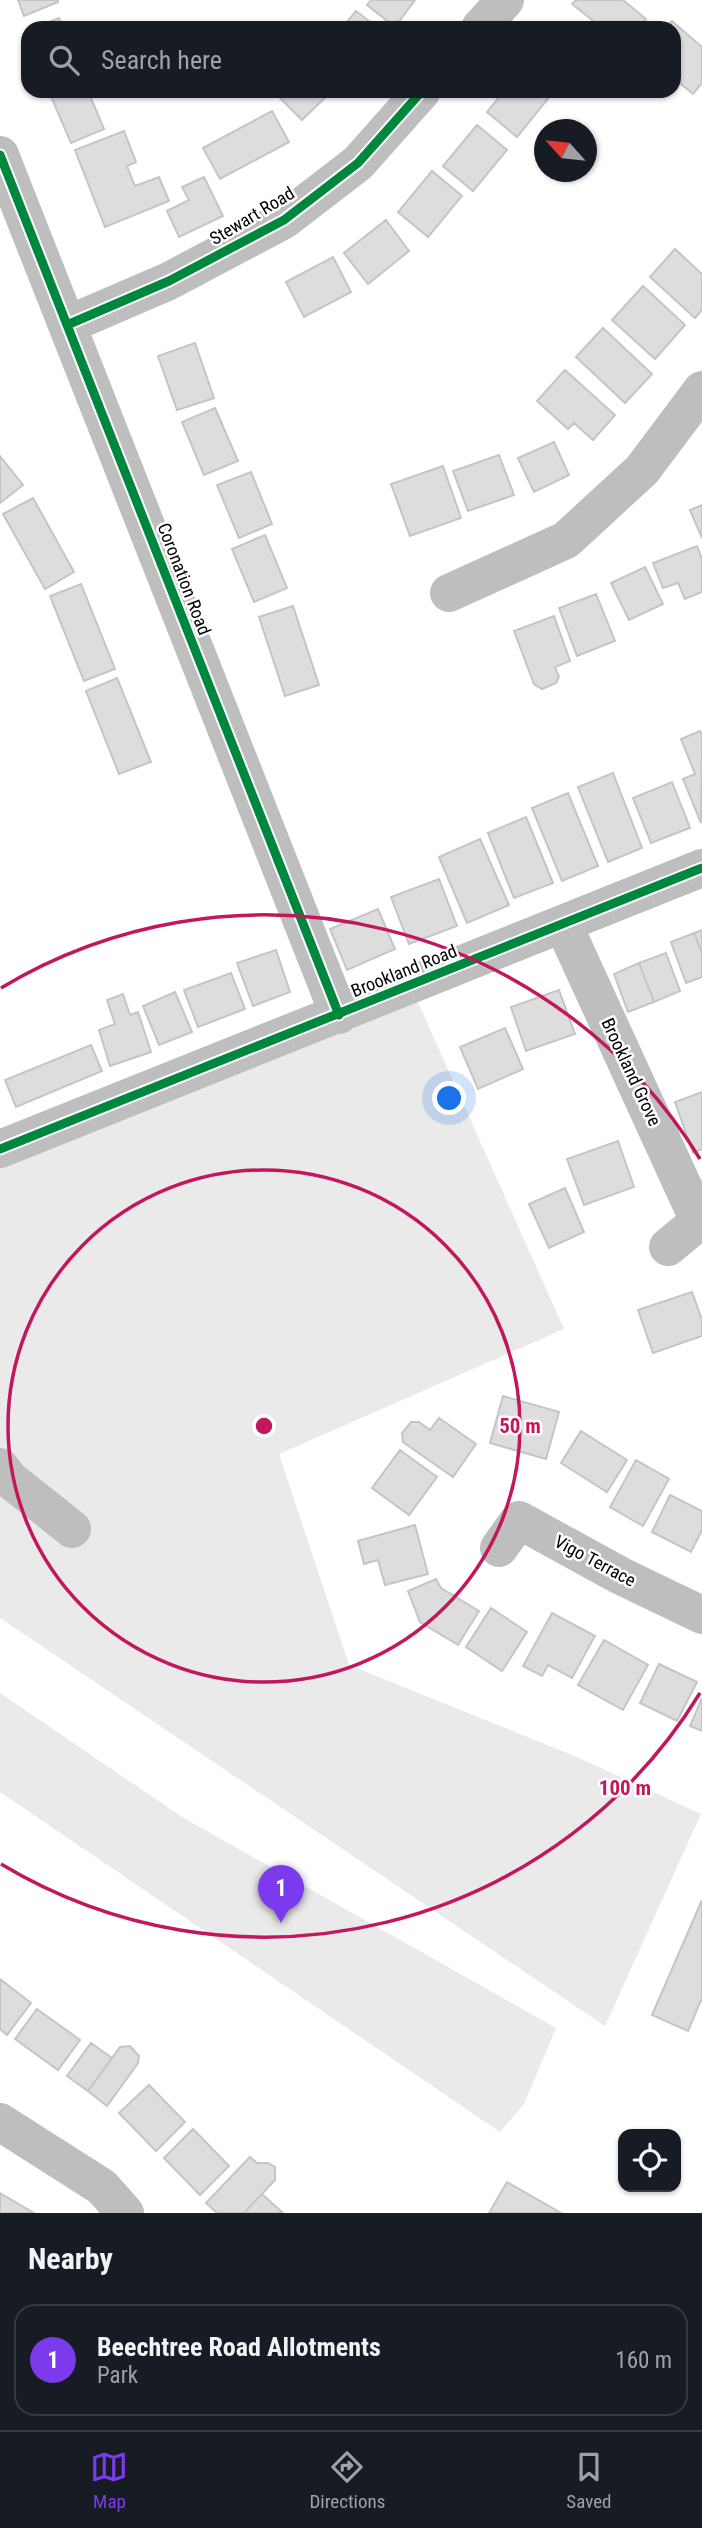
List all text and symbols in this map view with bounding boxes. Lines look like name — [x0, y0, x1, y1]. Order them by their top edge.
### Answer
search box — [21, 21, 681, 98]
icon: search — [45, 41, 83, 79]
text: Search here — [101, 45, 222, 75]
north arrow — [534, 119, 597, 182]
street label: Stewart Road — [206, 182, 298, 249]
street label: Coronation Road — [153, 520, 215, 638]
street label: Brookland Road — [348, 940, 460, 1001]
street label: Brookland Grove — [597, 1014, 666, 1129]
your location — [432, 1081, 466, 1115]
centre of rings — [252, 1414, 276, 1438]
text: 50 m — [499, 1414, 541, 1438]
street label: Vigo Terrace — [551, 1530, 639, 1591]
text: 100 m — [599, 1776, 651, 1800]
pin: 1 — [258, 1865, 304, 1923]
map controls — [618, 2129, 681, 2192]
button: locate — [618, 2129, 681, 2192]
text: Nearby — [28, 2241, 113, 2276]
text: Beechtree Road Allotments — [97, 2332, 381, 2362]
text: 1 — [47, 2347, 59, 2374]
text: 160 m — [615, 2347, 672, 2374]
text: Park — [97, 2362, 138, 2389]
tab: Map — [90, 2448, 128, 2513]
tab: Directions — [309, 2448, 385, 2513]
tab: Saved — [566, 2448, 612, 2513]

